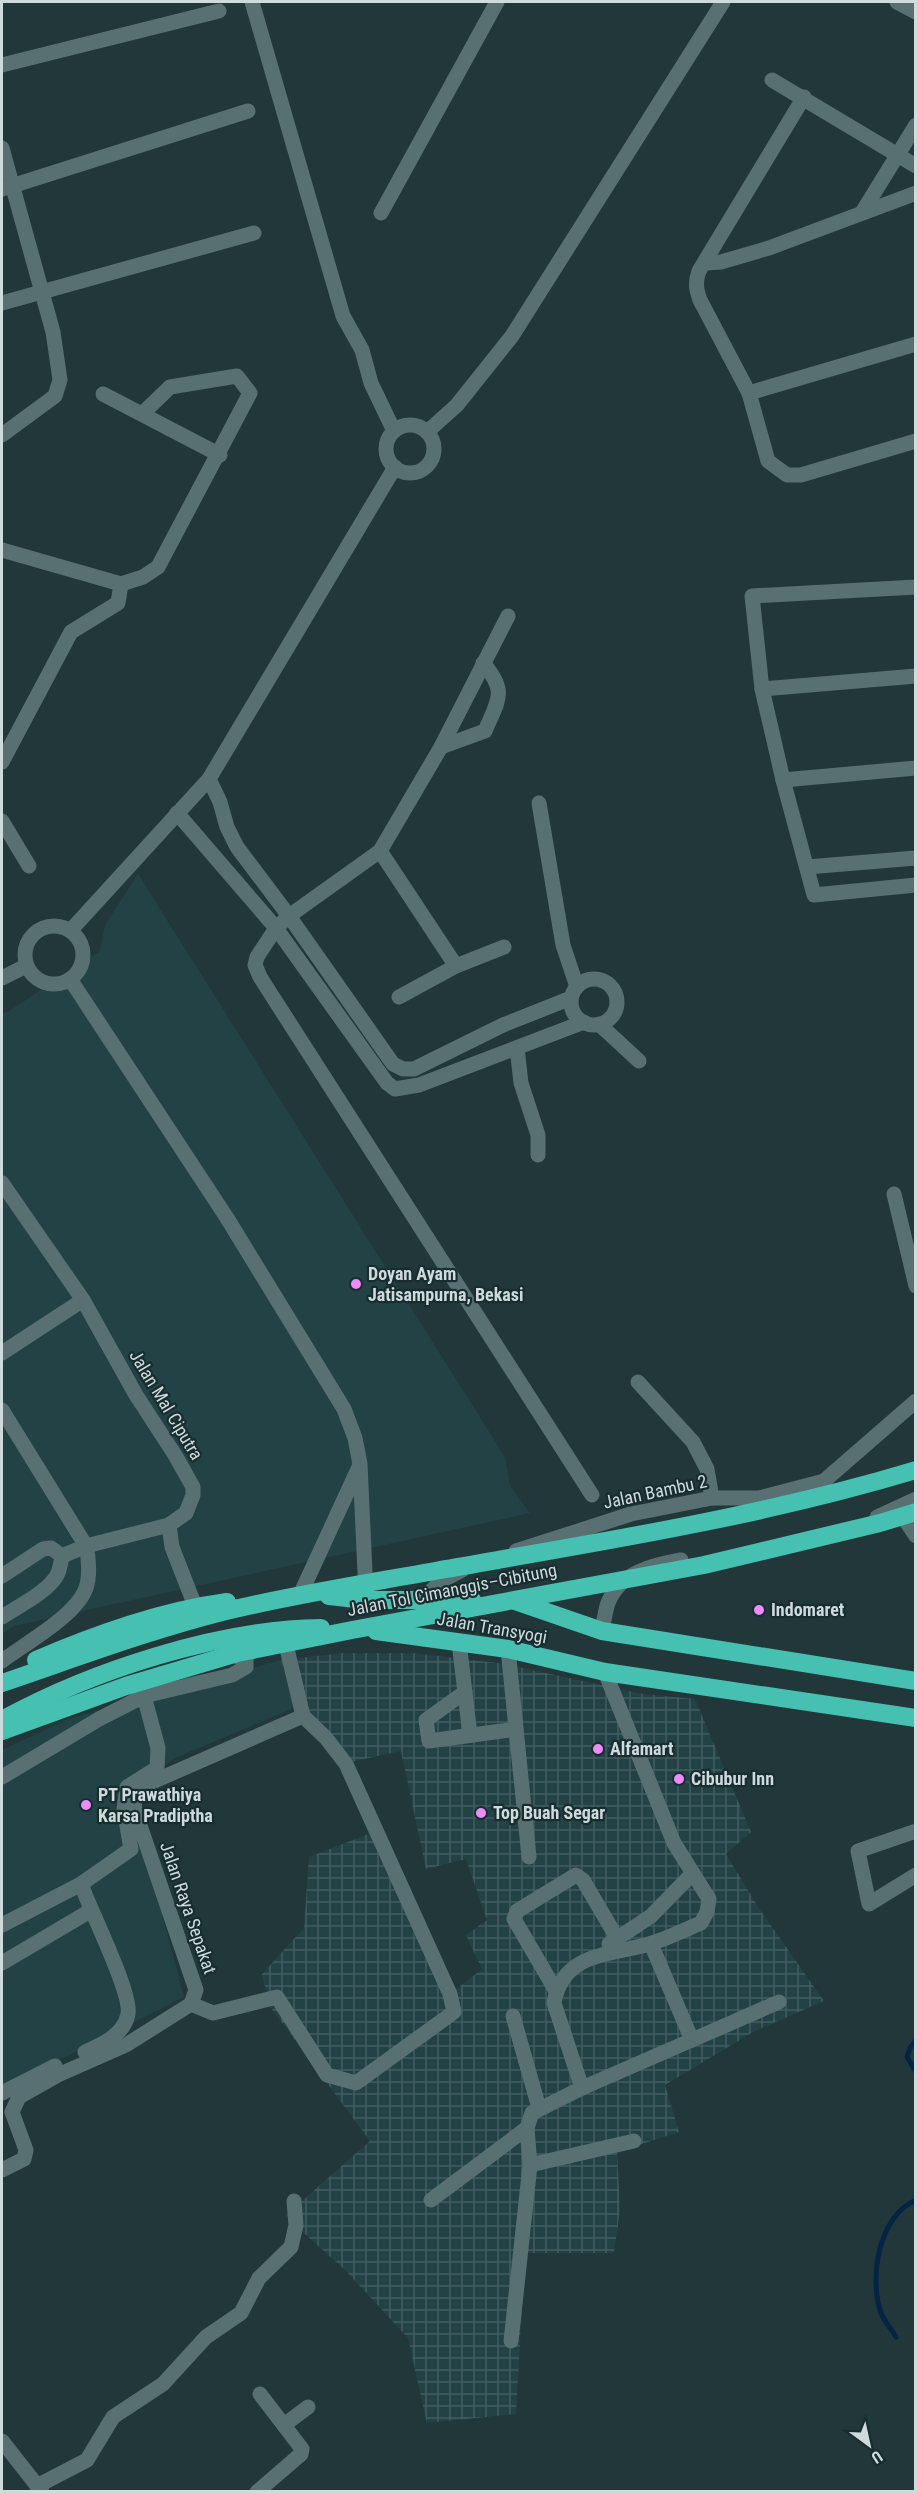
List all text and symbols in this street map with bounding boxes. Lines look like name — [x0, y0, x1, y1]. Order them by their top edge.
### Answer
place label: Doyan Ayam Jatisampurna, Bekasi — [368, 1263, 524, 1305]
marker: Doyan Ayam Jatisampurna, Bekasi — [349, 1277, 363, 1291]
street label: Jalan Mal Ciputra — [125, 1346, 207, 1463]
street label: Jalan Bambu 2 — [601, 1470, 709, 1513]
street label: Jalan Tol Cimanggis–Cibitung — [345, 1559, 558, 1620]
place label: Indomaret — [771, 1599, 845, 1620]
marker: Indomaret — [752, 1603, 766, 1617]
street label: Jalan Transyogi — [435, 1607, 549, 1648]
place label: Alfamart — [610, 1738, 674, 1759]
marker: Alfamart — [591, 1742, 605, 1756]
place label: Cibubur Inn — [691, 1768, 774, 1789]
marker: Cibubur Inn — [672, 1772, 686, 1786]
place label: PT Prawathiya Karsa Pradiptha — [98, 1784, 213, 1826]
marker: PT Prawathiya Karsa Pradiptha — [79, 1798, 93, 1812]
place label: Top Buah Segar — [493, 1802, 605, 1823]
marker: Top Buah Segar — [474, 1806, 488, 1820]
street label: Jalan Raya Sepakat — [156, 1839, 221, 1977]
north arrow — [839, 2415, 899, 2475]
text: U — [868, 2447, 886, 2468]

